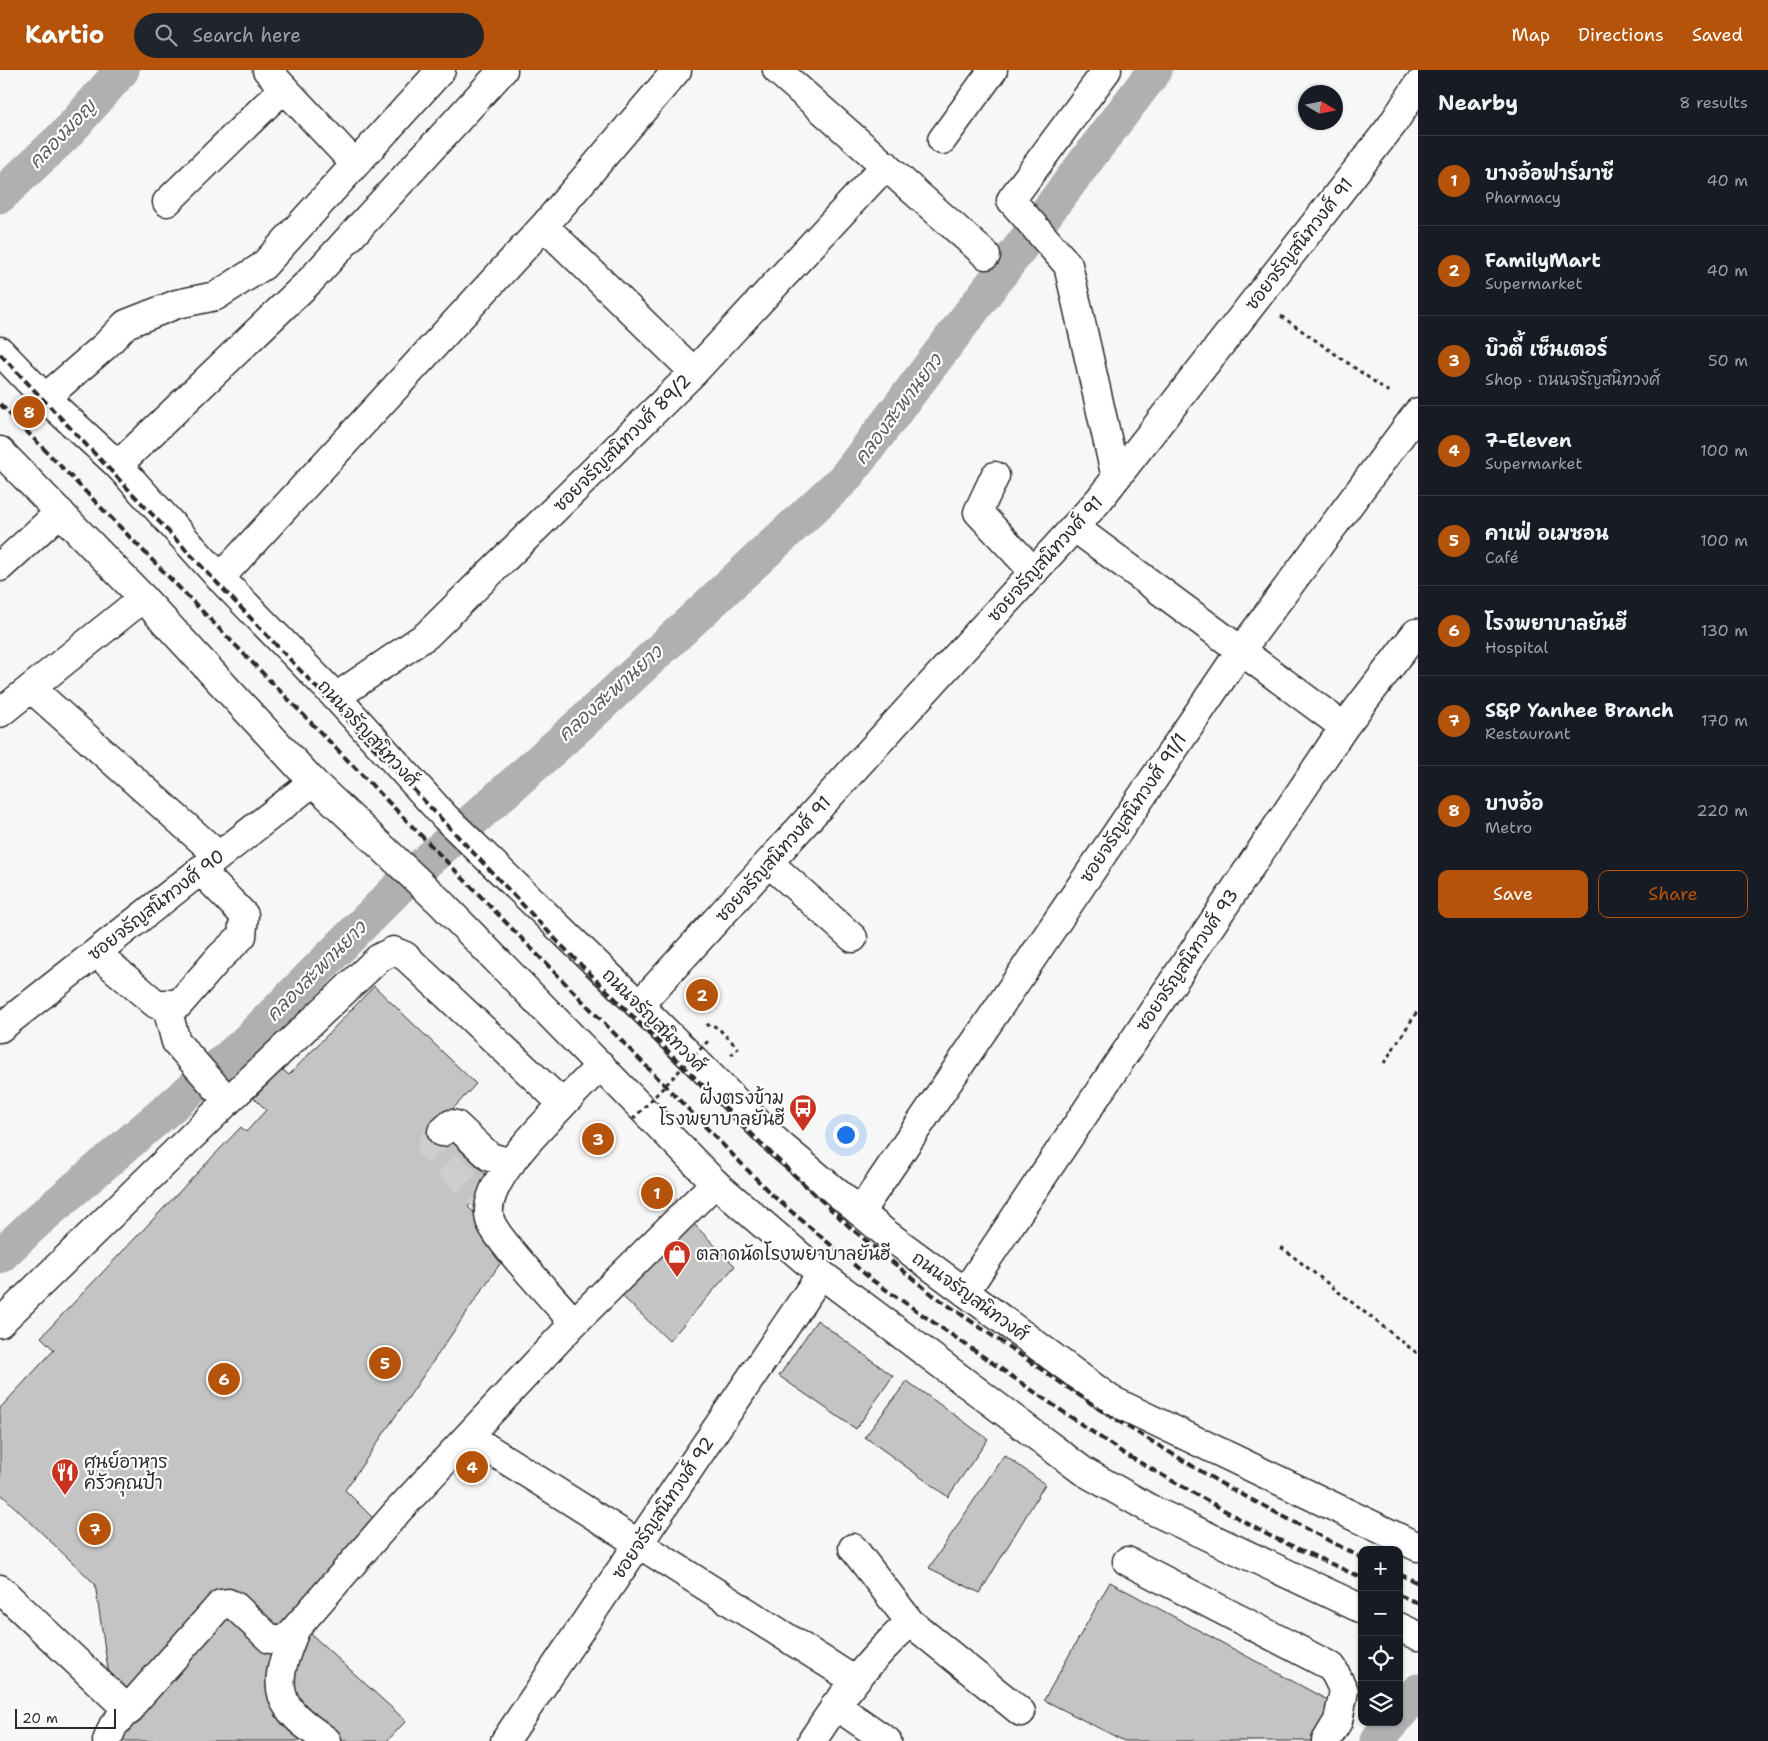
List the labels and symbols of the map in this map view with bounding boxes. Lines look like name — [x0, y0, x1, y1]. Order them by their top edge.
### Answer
north arrow — [1298, 85, 1343, 130]
water label: คลองมอญ — [23, 93, 102, 174]
street label: ซอยจรัญสนิทวงศ์ 91 — [1239, 172, 1358, 315]
water label: คลองสะพานยาว — [848, 348, 948, 469]
street label: ซอยจรัญสนิทวงศ์ 89/2 — [547, 368, 696, 517]
pin: 8 — [13, 393, 45, 431]
street label: ซอยจรัญสนิทวงศ์ 91 — [981, 490, 1108, 627]
water label: คลองสะพานยาว — [553, 639, 668, 746]
street label: ถนนจรัญสนิทวงศ์ — [312, 674, 426, 793]
street label: ซอยจรัญสนิทวงศ์ 91/1 — [1073, 728, 1192, 888]
street label: ซอยจรัญสนิทวงศ์ 91 — [709, 790, 836, 927]
street label: ซอยจรัญสนิทวงศ์ 90 — [82, 843, 229, 966]
street label: ซอยจรัญสนิทวงศ์ 93 — [1130, 883, 1244, 1036]
water label: คลองสะพานยาว — [261, 915, 372, 1026]
street label: ถนนจรัญสนิทวงศ์ — [597, 962, 713, 1078]
pin: 2 — [686, 976, 718, 1014]
place label: ฝั่งตรงข้าม โรงพยาบาลยันฮี — [659, 1081, 784, 1131]
bus stop icon: ฝั่งตรงข้าม โรงพยาบาลยันฮี — [788, 1093, 818, 1132]
pin: 3 — [582, 1120, 614, 1158]
your location — [833, 1122, 859, 1148]
pin: 1 — [641, 1174, 673, 1212]
shop icon: ตลาดนัดโรงพยาบาลยันฮี — [662, 1239, 692, 1278]
place label: ตลาดนัดโรงพยาบาลยันฮี — [696, 1241, 890, 1266]
street label: ถนนจรัญสนิทวงศ์ — [907, 1245, 1035, 1347]
pin: 5 — [369, 1344, 401, 1382]
pin: 6 — [208, 1360, 240, 1398]
street label: ซอยจรัญสนิทวงศ์ 92 — [606, 1432, 720, 1584]
pin: 4 — [456, 1448, 488, 1486]
place label: ศูนย์อาหาร ครัวคุณป้า — [84, 1449, 168, 1497]
restaurant icon: ศูนย์อาหาร ครัวคุณป้า — [50, 1457, 80, 1496]
pin: 7 — [79, 1510, 111, 1548]
scale bar — [15, 1706, 116, 1729]

